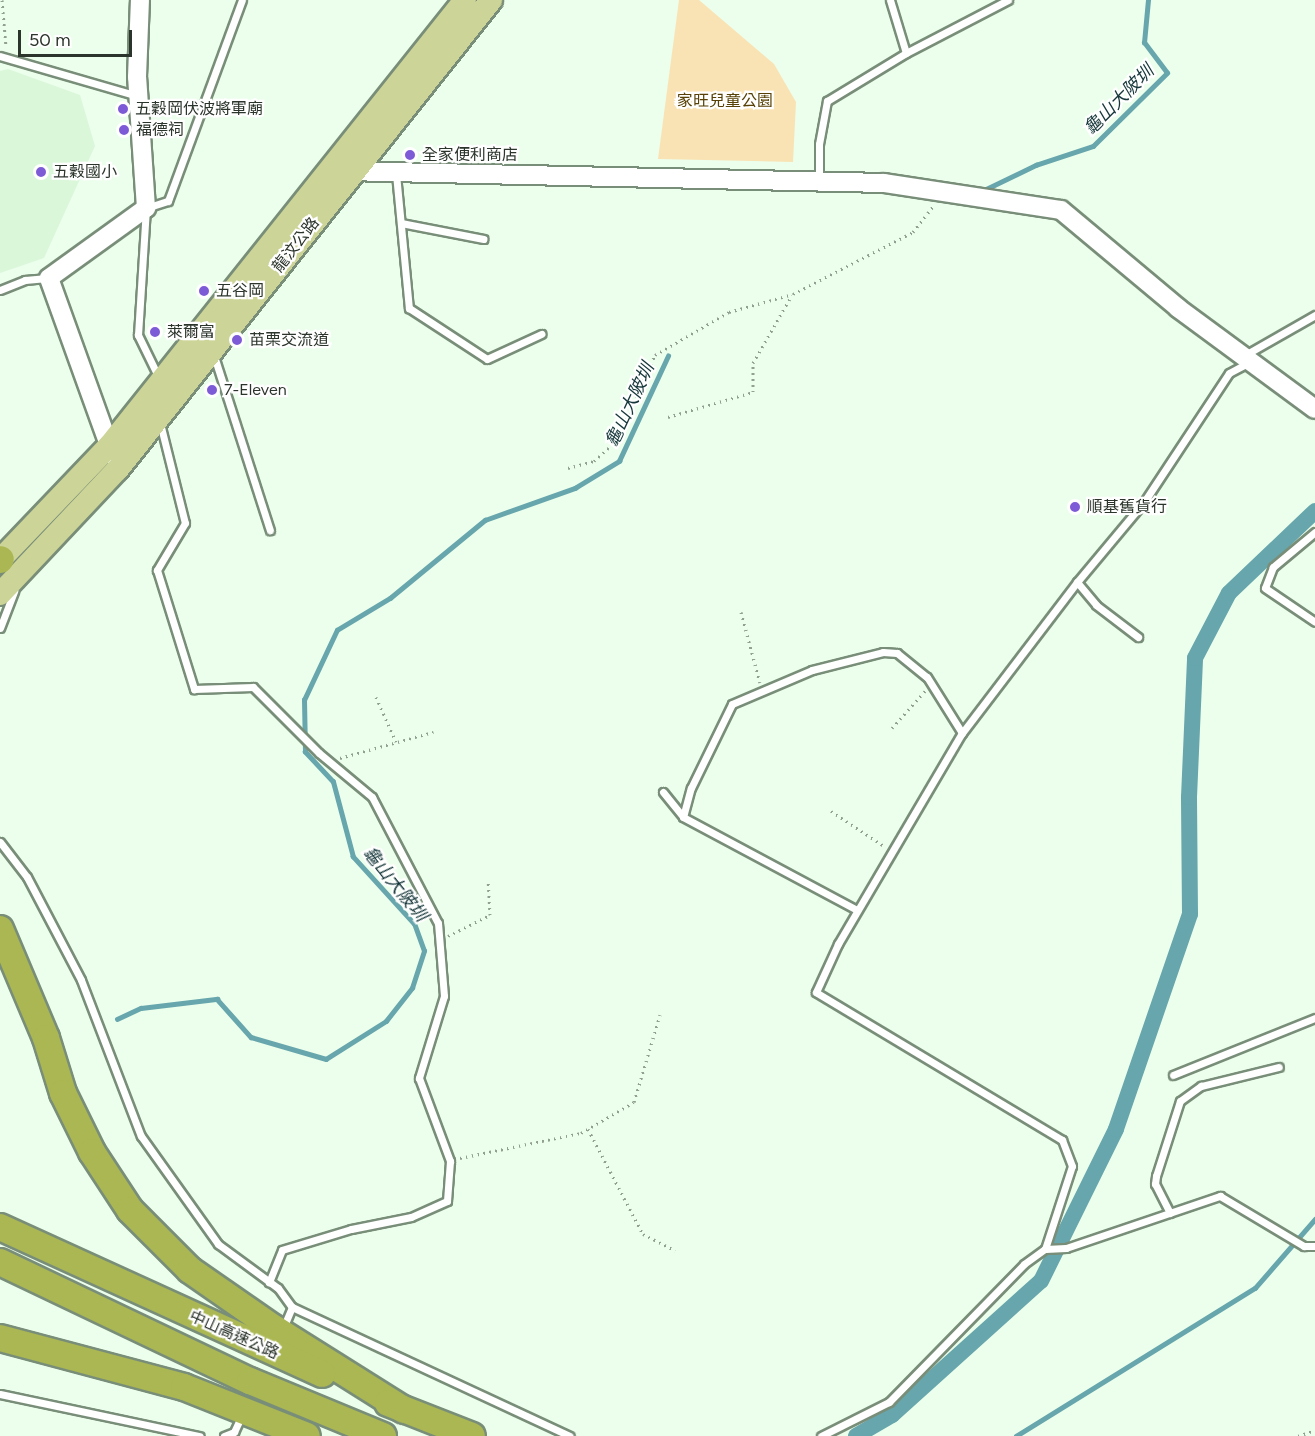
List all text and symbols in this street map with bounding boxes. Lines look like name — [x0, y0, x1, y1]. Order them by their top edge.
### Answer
scale bar — [21, 18, 135, 56]
text: 50 m — [29, 29, 71, 51]
water label: 龜山大陂圳 — [1080, 61, 1158, 139]
park label: 家旺兒童公園 — [677, 91, 773, 111]
place label: 五穀岡伏波將軍廟 — [135, 99, 263, 119]
marker: 五穀岡伏波將軍廟 — [116, 102, 130, 116]
place label: 福德祠 — [136, 120, 184, 140]
marker: 福德祠 — [117, 123, 131, 137]
place label: 全家便利商店 — [422, 145, 518, 165]
marker: 全家便利商店 — [403, 148, 417, 162]
place label: 五穀國小 — [53, 162, 117, 182]
marker: 五穀國小 — [34, 165, 48, 179]
street label: 龍汶公路 — [269, 214, 323, 276]
place label: 五谷岡 — [216, 281, 264, 301]
marker: 五谷岡 — [197, 284, 211, 298]
place label: 萊爾富 — [167, 322, 215, 342]
marker: 萊爾富 — [148, 325, 162, 339]
place label: 苗栗交流道 — [249, 330, 329, 350]
marker: 苗栗交流道 — [230, 333, 244, 347]
water label: 龜山大陂圳 — [601, 360, 659, 450]
place label: 7-Eleven — [224, 380, 287, 400]
marker: 7-Eleven — [205, 383, 219, 397]
place label: 順基舊貨行 — [1087, 497, 1167, 517]
marker: 順基舊貨行 — [1068, 500, 1082, 514]
water label: 龜山大陂圳 — [358, 842, 432, 926]
street label: 中山高速公路 — [186, 1307, 282, 1363]

